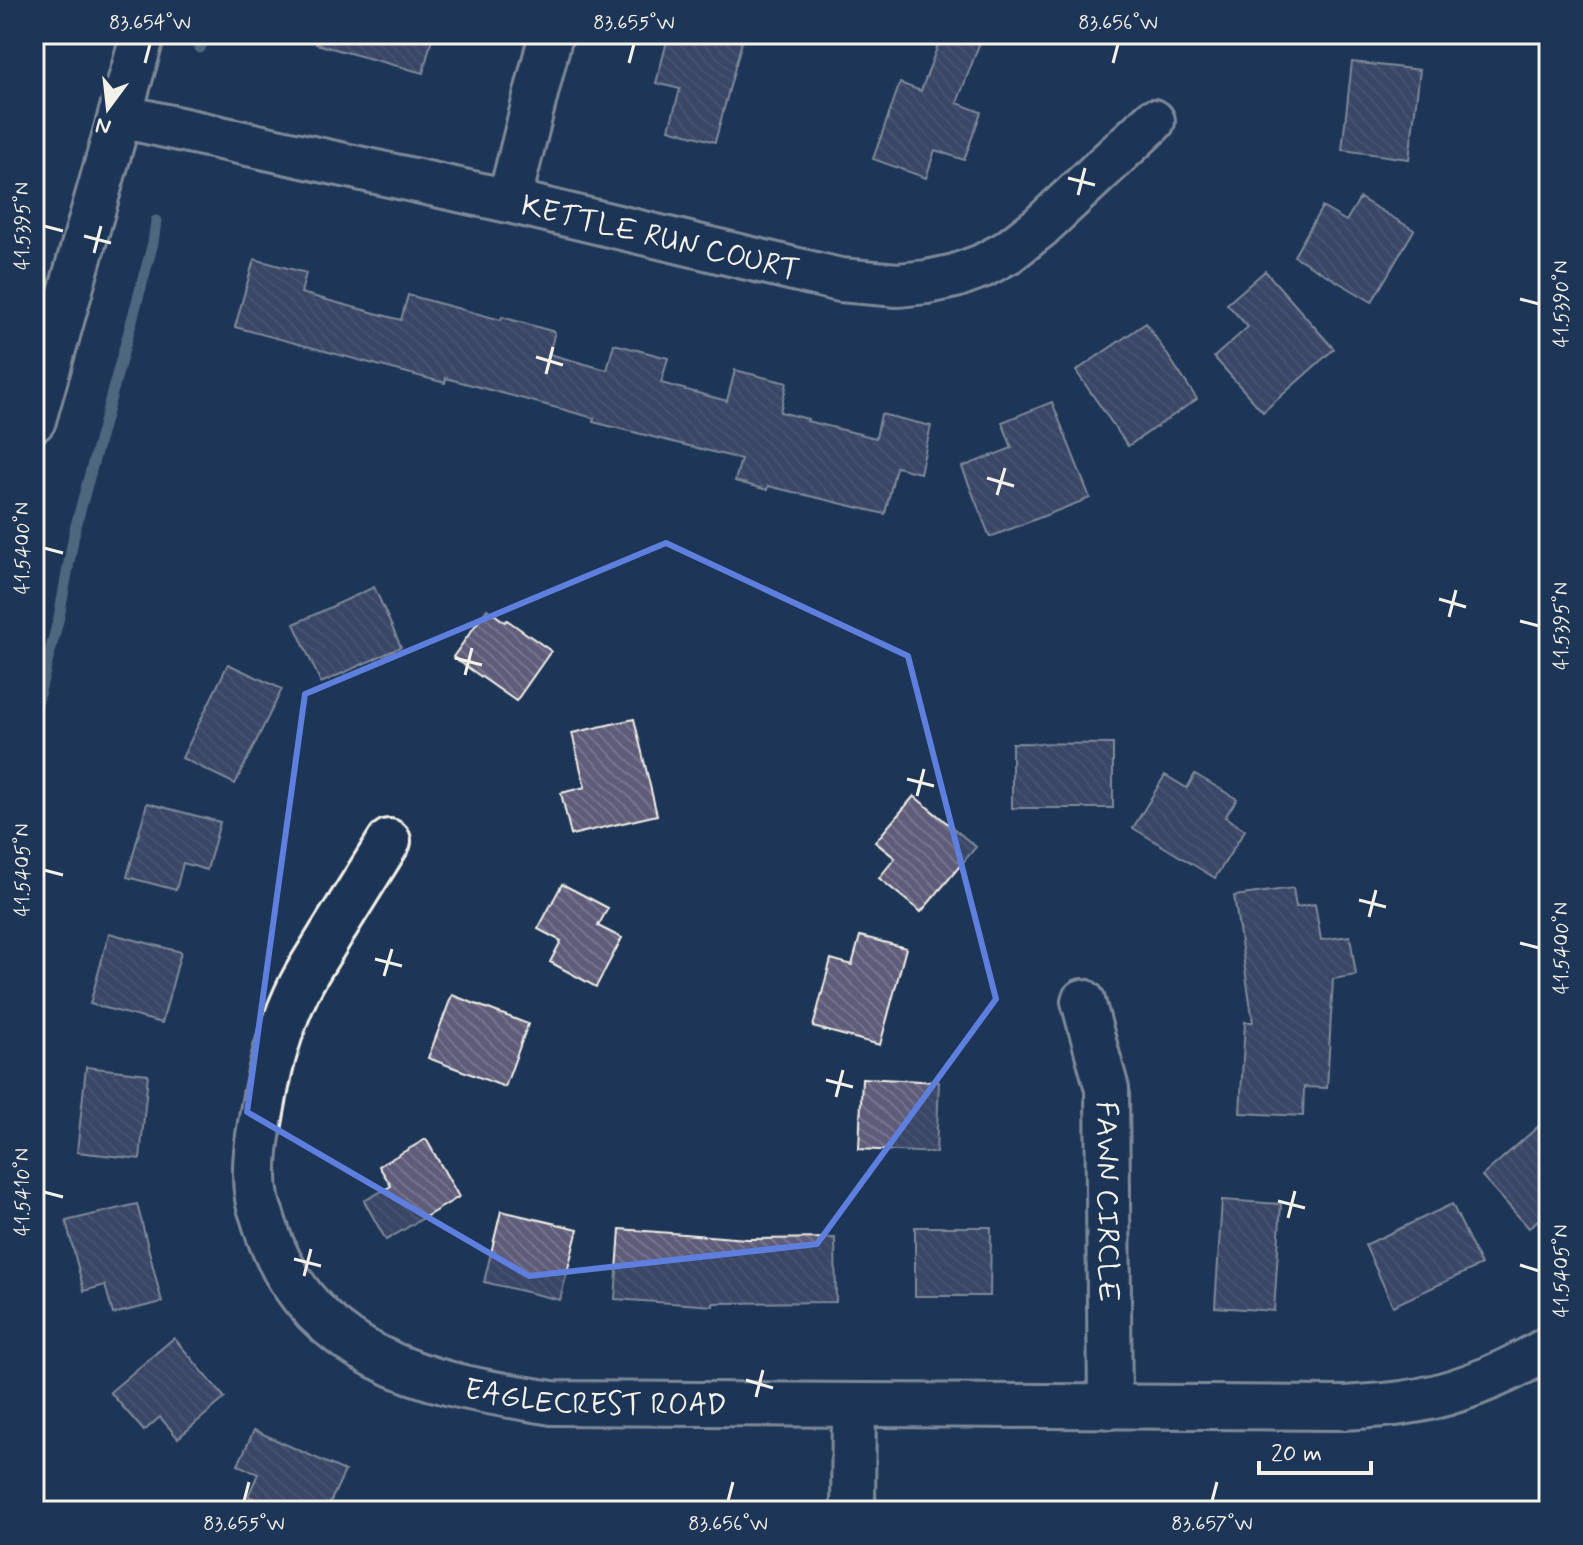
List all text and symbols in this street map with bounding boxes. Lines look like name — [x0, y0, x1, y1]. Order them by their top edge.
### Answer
text: 83.654°W — [109, 10, 191, 37]
text: 83.655°W — [593, 10, 675, 37]
text: 83.656°W — [1078, 10, 1158, 37]
north arrow — [68, 68, 148, 148]
text: N — [93, 110, 114, 141]
text: 41.5395°N — [10, 182, 37, 270]
street label: KETTLE RUN COURT — [517, 187, 803, 291]
text: 41.5390°N — [1549, 260, 1576, 348]
text: 41.5400°N — [10, 502, 37, 594]
text: 41.5395°N — [1549, 582, 1576, 670]
text: 41.5405°N — [10, 823, 37, 917]
text: 41.5400°N — [1549, 902, 1576, 994]
street label: FAWN CIRCLE — [1086, 1101, 1127, 1303]
text: 41.5410°N — [10, 1148, 37, 1236]
text: 41.5405°N — [1549, 1224, 1576, 1318]
street label: EAGLECREST ROAD — [461, 1370, 727, 1425]
scale bar — [1259, 1425, 1371, 1475]
text: 20 m — [1271, 1439, 1322, 1470]
text: 83.655°W — [203, 1511, 285, 1538]
text: 83.656°W — [688, 1511, 768, 1538]
text: 83.657°W — [1171, 1511, 1253, 1538]

